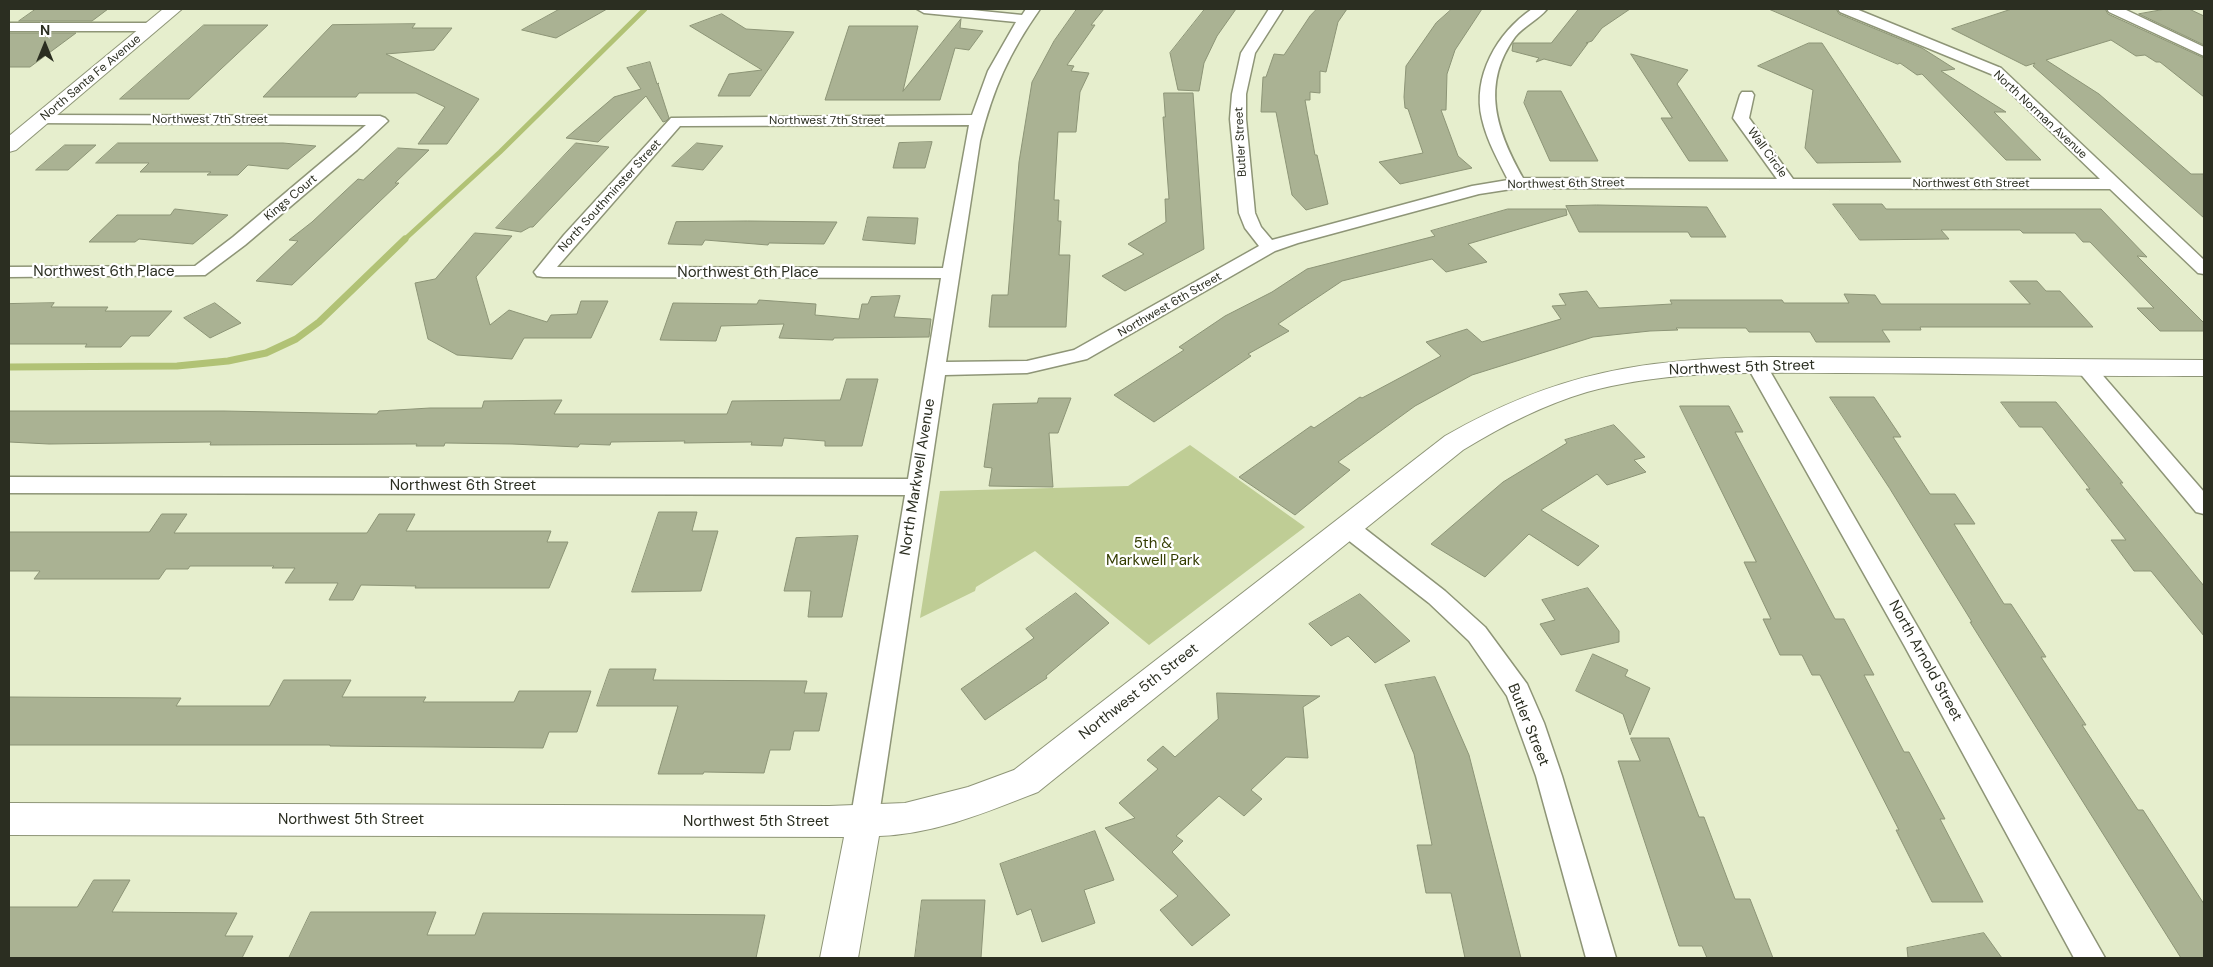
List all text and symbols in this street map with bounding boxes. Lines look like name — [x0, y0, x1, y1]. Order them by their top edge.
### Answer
north arrow — [20, 20, 70, 70]
text: N — [40, 21, 50, 39]
street label: North Santa Fe Avenue — [38, 32, 144, 124]
street label: North Norman Avenue — [1990, 68, 2090, 162]
street label: Butler Street — [1232, 107, 1250, 177]
street label: Northwest 7th Street — [152, 113, 268, 127]
street label: Northwest 7th Street — [769, 114, 885, 128]
street label: Wall Circle — [1744, 125, 1790, 181]
street label: North Southminster Street — [556, 137, 664, 255]
street label: Kings Court — [262, 172, 320, 224]
street label: Northwest 6th Street — [1507, 176, 1625, 192]
street label: Northwest 6th Street — [1912, 177, 2030, 191]
street label: Northwest 6th Place — [33, 263, 175, 281]
street label: Northwest 6th Place — [677, 264, 819, 282]
street label: Northwest 6th Street — [1116, 269, 1224, 341]
street label: Northwest 5th Street — [1669, 356, 1815, 380]
street label: North Markwell Avenue — [897, 397, 939, 557]
street label: Northwest 6th Street — [390, 477, 536, 495]
park label: 5th & Markwell Park — [1106, 535, 1200, 570]
street label: North Arnold Street — [1884, 597, 1966, 725]
street label: Northwest 5th Street — [1076, 640, 1202, 744]
street label: Butler Street — [1503, 681, 1553, 769]
street label: Northwest 5th Street — [278, 811, 424, 829]
street label: Northwest 5th Street — [683, 813, 829, 831]

